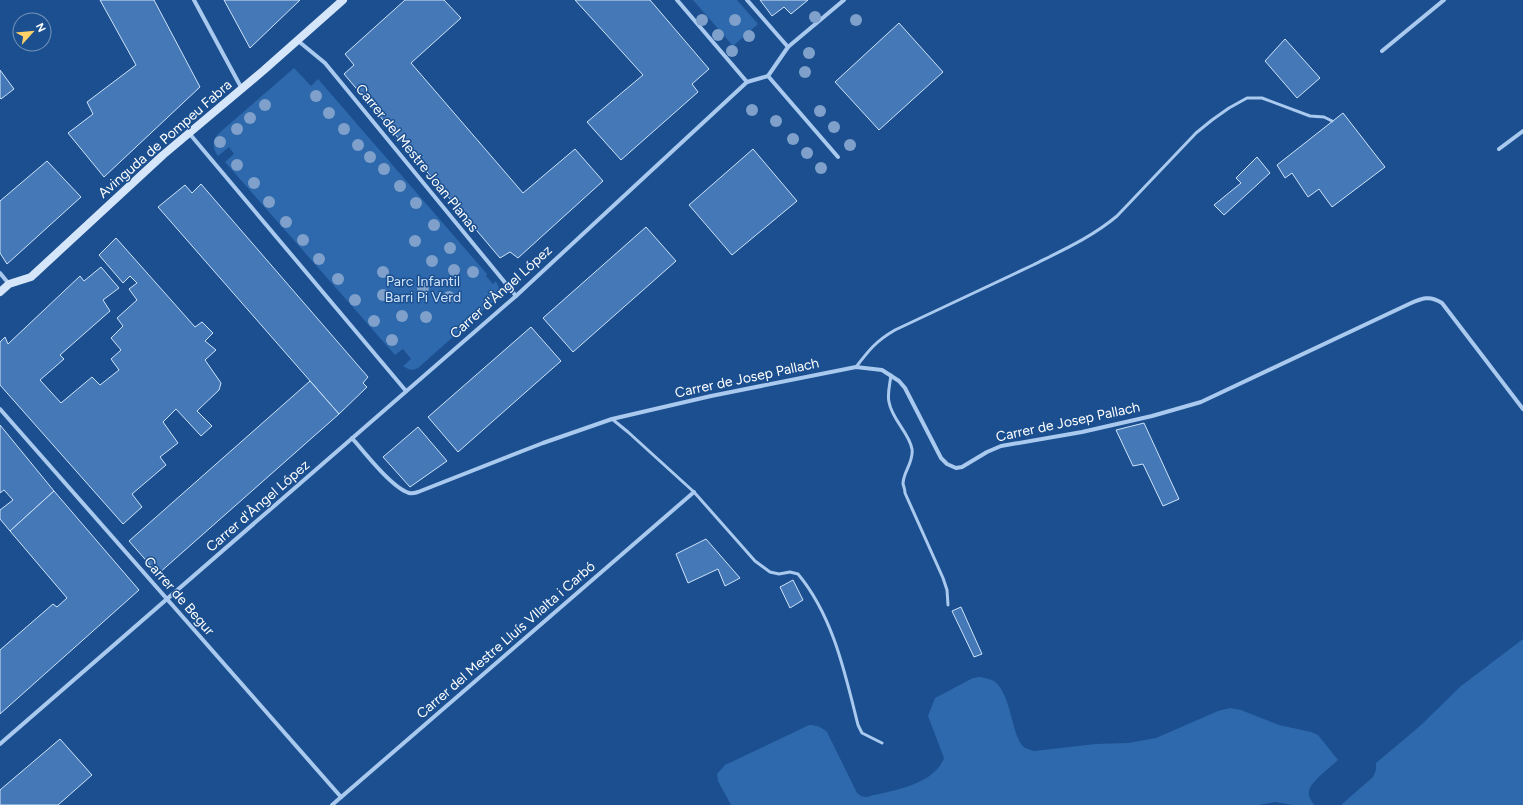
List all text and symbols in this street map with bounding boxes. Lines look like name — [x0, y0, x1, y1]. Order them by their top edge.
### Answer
north arrow — [12, 12, 52, 52]
text: N — [33, 21, 48, 34]
street label: Avinguda de Pompeu Fabra — [95, 76, 235, 202]
street label: Carrer del Mestre Joan Planas — [352, 81, 482, 235]
street label: Carrer d'Àngel López — [446, 242, 556, 342]
park label: Parc Infantil Barri Pi Verd — [385, 273, 461, 306]
street label: Carrer de Josep Pallach — [673, 354, 821, 402]
street label: Carrer de Josep Pallach — [994, 398, 1142, 446]
street label: Carrer d'Àngel López — [203, 456, 313, 556]
street label: Carrer de Begur — [140, 553, 218, 639]
street label: Carrer del Mestre Lluís VIlalta i Carbó — [413, 558, 599, 722]

